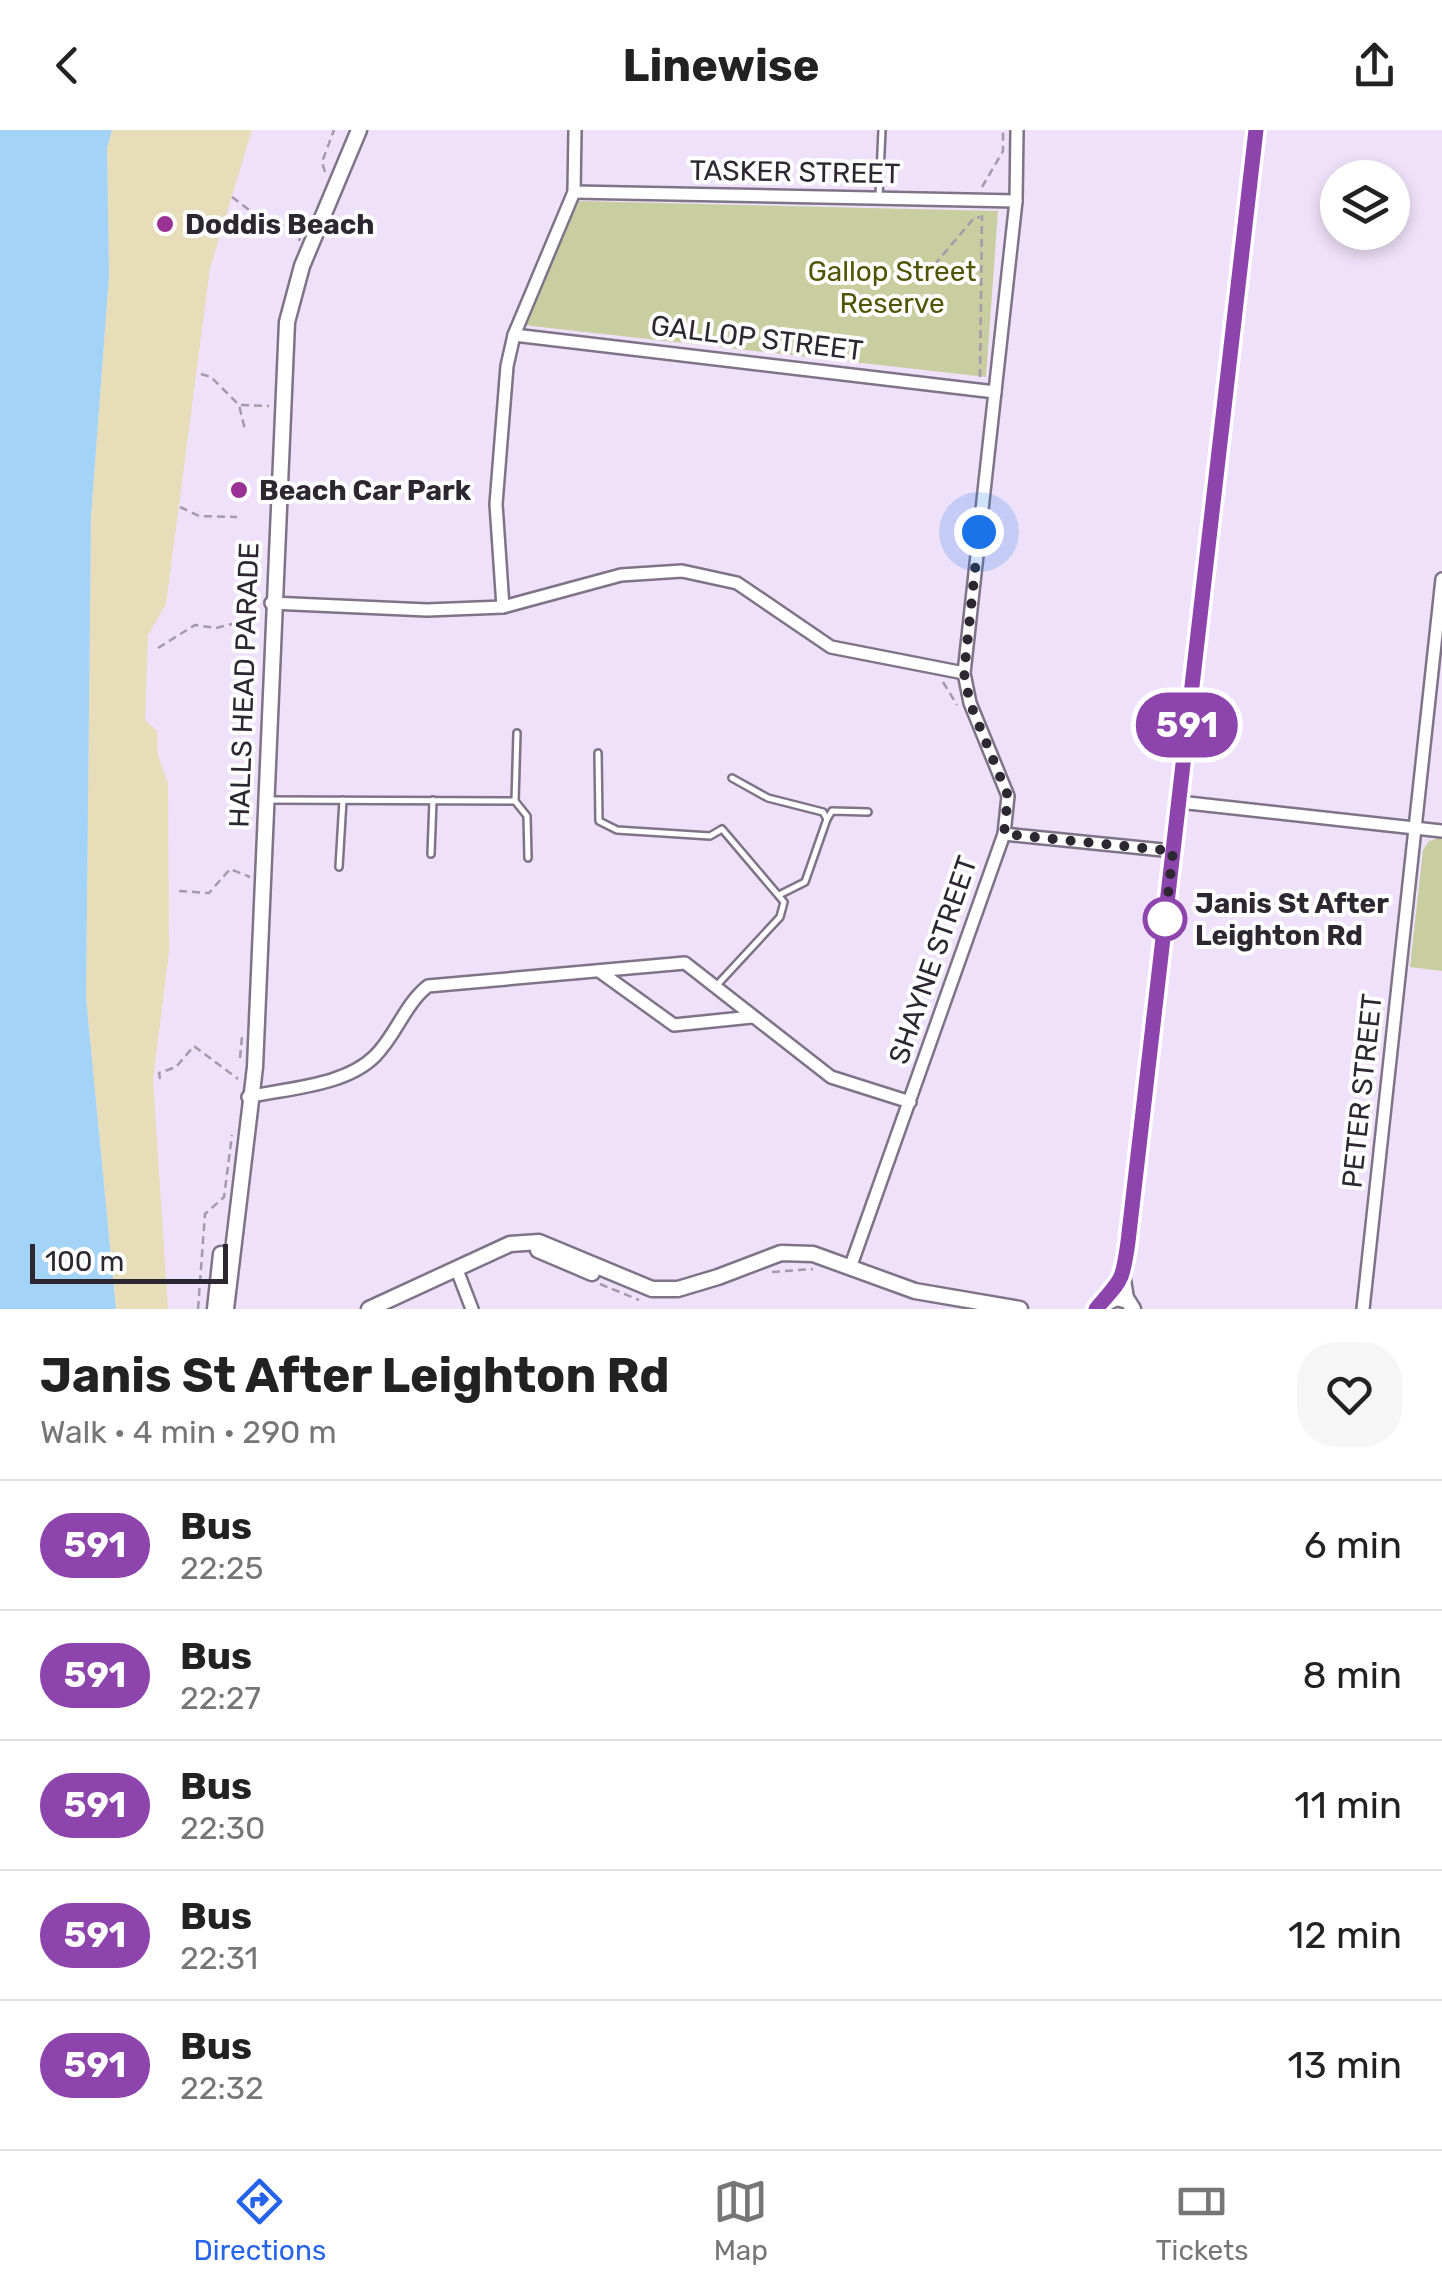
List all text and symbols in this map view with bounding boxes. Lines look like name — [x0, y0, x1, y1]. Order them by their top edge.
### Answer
icon: back — [40, 38, 95, 93]
icon: share — [1347, 38, 1402, 93]
text: Linewise — [623, 39, 819, 92]
street label: TASKER STREET — [689, 154, 901, 190]
map controls — [1320, 160, 1410, 250]
button: layers — [1320, 160, 1410, 250]
place label: Doddis Beach — [185, 208, 375, 241]
marker: Doddis Beach — [154, 213, 176, 235]
park label: Gallop Street Reserve — [808, 255, 976, 320]
street label: GALLOP STREET — [649, 309, 865, 367]
place label: Beach Car Park — [259, 474, 472, 507]
marker: Beach Car Park — [228, 479, 250, 501]
your location — [954, 507, 1004, 557]
street label: HALLS HEAD PARADE — [223, 542, 265, 828]
line badge: 591 — [1130, 692, 1244, 758]
text: 591 — [1156, 704, 1218, 746]
street label: SHAYNE STREET — [882, 852, 984, 1068]
place label: Janis St After Leighton Rd — [1195, 887, 1389, 952]
marker: Janis St After Leighton Rd — [1144, 898, 1186, 940]
street label: PETER STREET — [1335, 992, 1389, 1190]
scale bar — [30, 1239, 228, 1284]
text: 100 m — [45, 1245, 124, 1278]
button: heart — [1297, 1342, 1402, 1447]
text: Janis St After Leighton Rd — [40, 1347, 670, 1404]
text: Walk · 4 min · 290 m — [40, 1413, 337, 1451]
text: Bus — [180, 1503, 252, 1549]
text: 6 min — [1304, 1522, 1402, 1568]
text: 591 — [64, 1524, 126, 1566]
text: 22:25 — [180, 1549, 264, 1587]
text: Bus — [180, 1633, 252, 1679]
text: 8 min — [1303, 1652, 1402, 1698]
text: 591 — [64, 1654, 126, 1696]
text: 22:27 — [180, 1679, 261, 1717]
text: Bus — [180, 1763, 252, 1809]
text: 11 min — [1294, 1782, 1402, 1828]
text: 591 — [64, 1784, 126, 1826]
text: 22:30 — [180, 1809, 265, 1847]
text: Bus — [180, 1893, 252, 1939]
text: 12 min — [1288, 1912, 1402, 1958]
text: 591 — [64, 1914, 126, 1956]
text: 22:31 — [180, 1939, 258, 1977]
text: Bus — [180, 2023, 252, 2069]
text: 13 min — [1288, 2042, 1402, 2088]
text: 591 — [64, 2044, 126, 2086]
text: 22:32 — [180, 2069, 264, 2107]
tab: Directions — [194, 2174, 326, 2267]
tab: Map — [713, 2174, 768, 2267]
tab: Tickets — [1155, 2174, 1248, 2267]

